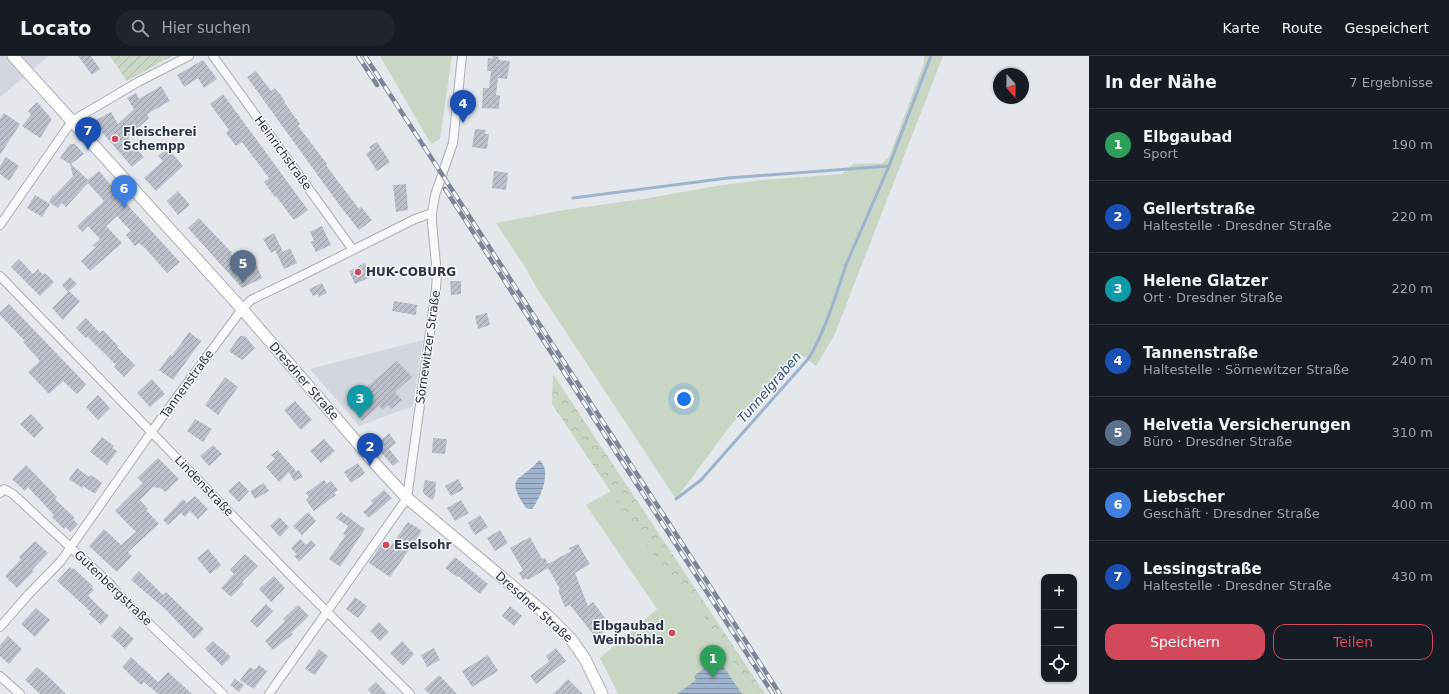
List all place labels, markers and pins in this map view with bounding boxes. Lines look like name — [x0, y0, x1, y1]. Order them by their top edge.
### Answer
pin: 4 — [450, 90, 476, 123]
pin: 7 — [75, 117, 101, 150]
place label: Fleischerei Schempp — [123, 125, 197, 153]
marker: Fleischerei Schempp — [110, 134, 120, 144]
pin: 6 — [111, 175, 137, 208]
pin: 5 — [230, 250, 256, 283]
place label: HUK-COBURG — [366, 265, 456, 279]
marker: HUK-COBURG — [353, 267, 363, 277]
pin: 3 — [347, 385, 373, 418]
pin: 2 — [357, 433, 383, 466]
place label: Eselsohr — [394, 538, 452, 552]
marker: Eselsohr — [381, 540, 391, 550]
place label: Elbgaubad Weinböhla — [593, 619, 664, 647]
marker: Elbgaubad Weinböhla — [667, 628, 677, 638]
pin: 1 — [700, 645, 726, 678]

